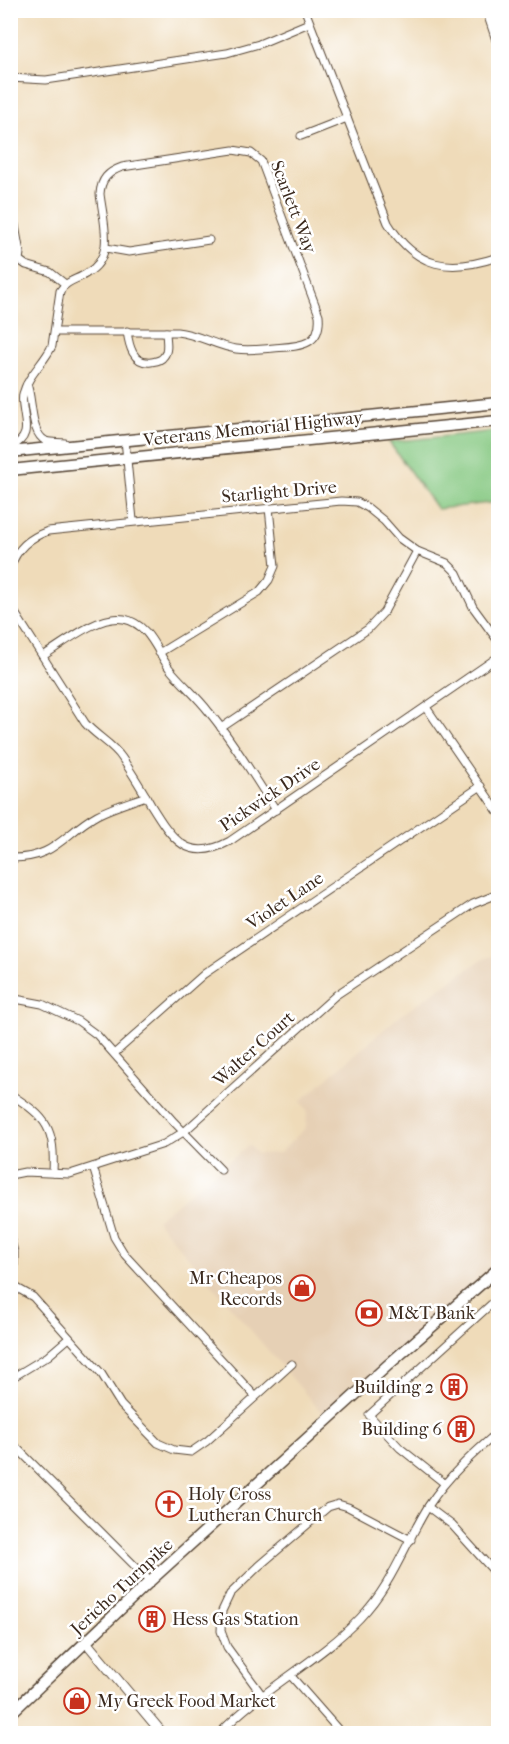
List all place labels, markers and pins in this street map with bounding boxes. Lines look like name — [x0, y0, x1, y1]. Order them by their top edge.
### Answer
place label: Mr Cheapos Records — [189, 1268, 282, 1310]
shop icon: Mr Cheapos Records — [287, 1273, 317, 1303]
bank icon: M&T Bank — [354, 1298, 384, 1328]
place label: M&T Bank — [388, 1303, 476, 1324]
building icon: Building 2 — [439, 1372, 469, 1402]
place label: Building 2 — [354, 1377, 434, 1398]
building icon: Building 6 — [446, 1414, 476, 1444]
place label: Building 6 — [361, 1419, 442, 1440]
place label: Holy Cross Lutheran Church — [188, 1484, 322, 1526]
church icon: Holy Cross Lutheran Church — [154, 1489, 184, 1519]
building icon: Hess Gas Station — [137, 1604, 167, 1634]
place label: Hess Gas Station — [172, 1609, 299, 1630]
shop icon: My Greek Food Market — [62, 1686, 92, 1716]
place label: My Greek Food Market — [97, 1691, 276, 1712]

